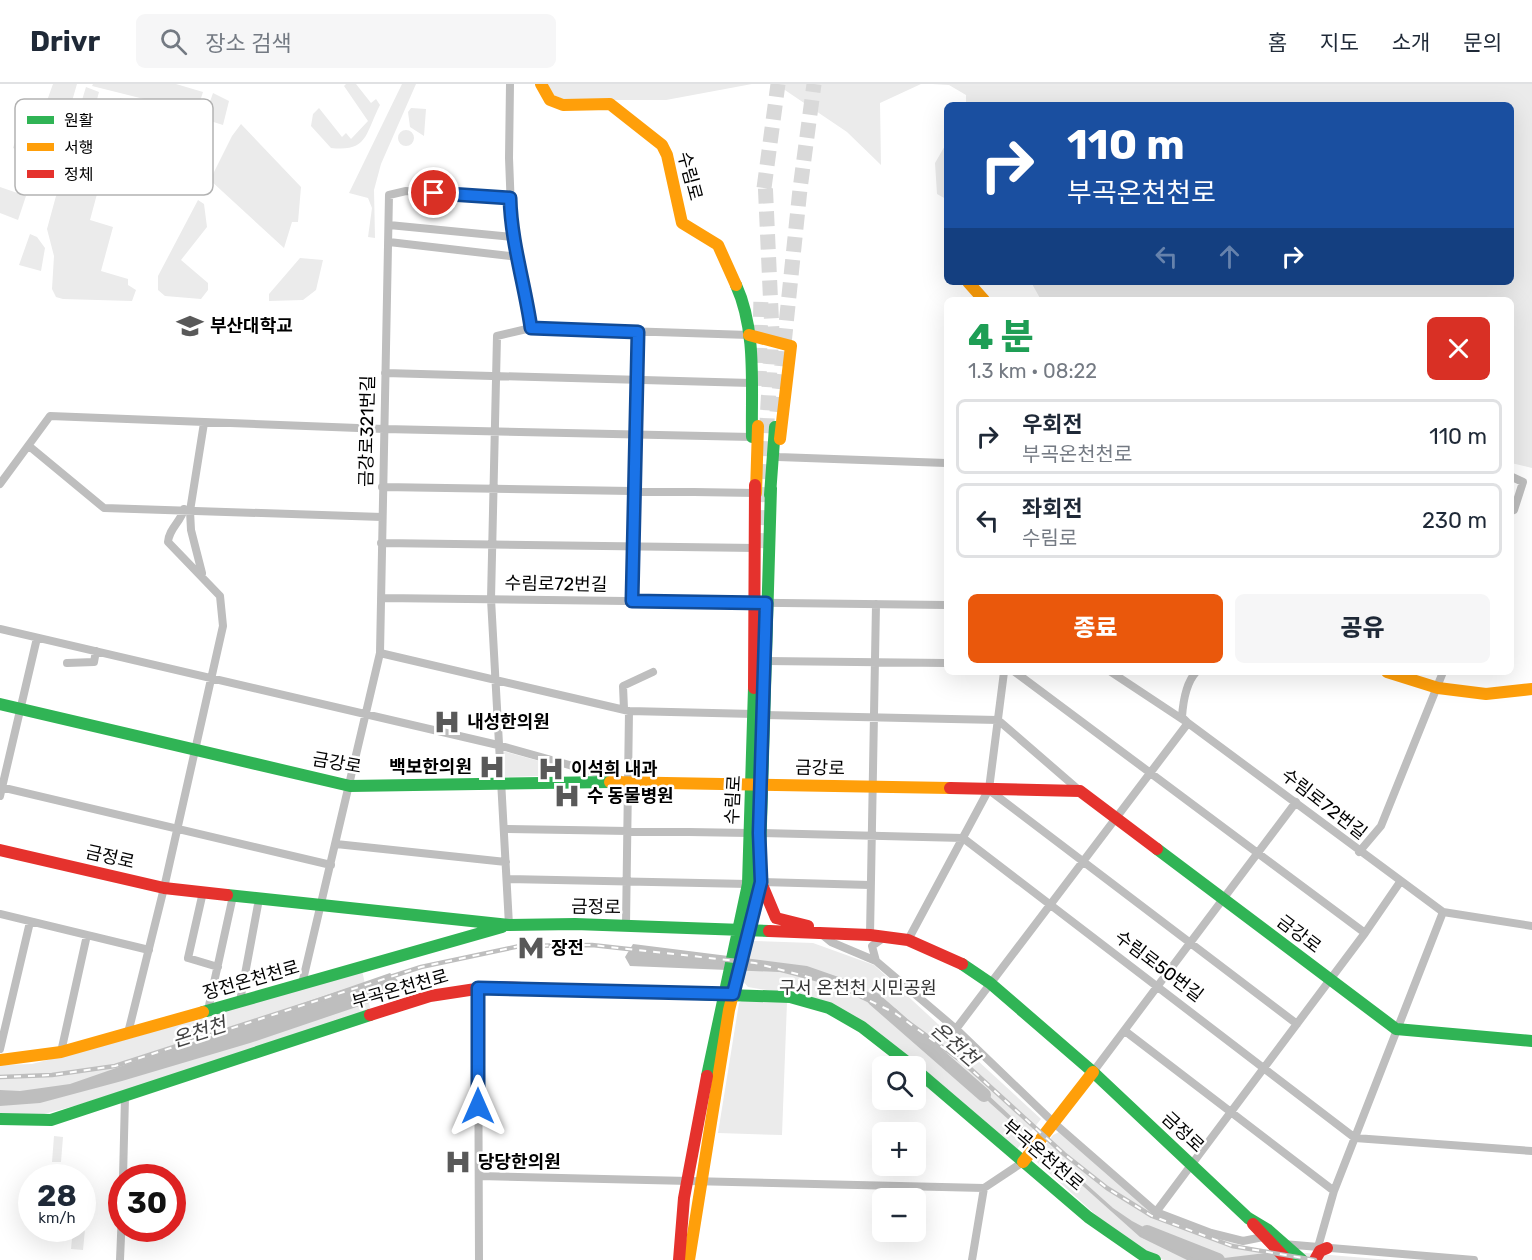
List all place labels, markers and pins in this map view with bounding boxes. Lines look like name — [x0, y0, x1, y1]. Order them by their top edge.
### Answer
pin — [408, 167, 459, 218]
school or university icon: 부산대학교 — [175, 311, 205, 341]
place label: 부산대학교 — [210, 315, 293, 337]
hospital icon: 내성한의원 — [432, 707, 462, 737]
place label: 내성한의원 — [467, 711, 550, 733]
hospital icon: 백보한의원 — [477, 752, 507, 782]
hospital icon: 이석희 내과 — [536, 754, 566, 784]
place label: 백보한의원 — [389, 756, 472, 778]
place label: 이석희 내과 — [571, 758, 658, 780]
hospital icon: 수 동물병원 — [552, 781, 582, 811]
place label: 수 동물병원 — [587, 785, 674, 807]
metro station icon: 장전 — [516, 933, 546, 963]
place label: 장전 — [551, 937, 584, 959]
hospital icon: 당당한의원 — [443, 1147, 473, 1177]
place label: 당당한의원 — [478, 1151, 561, 1173]

